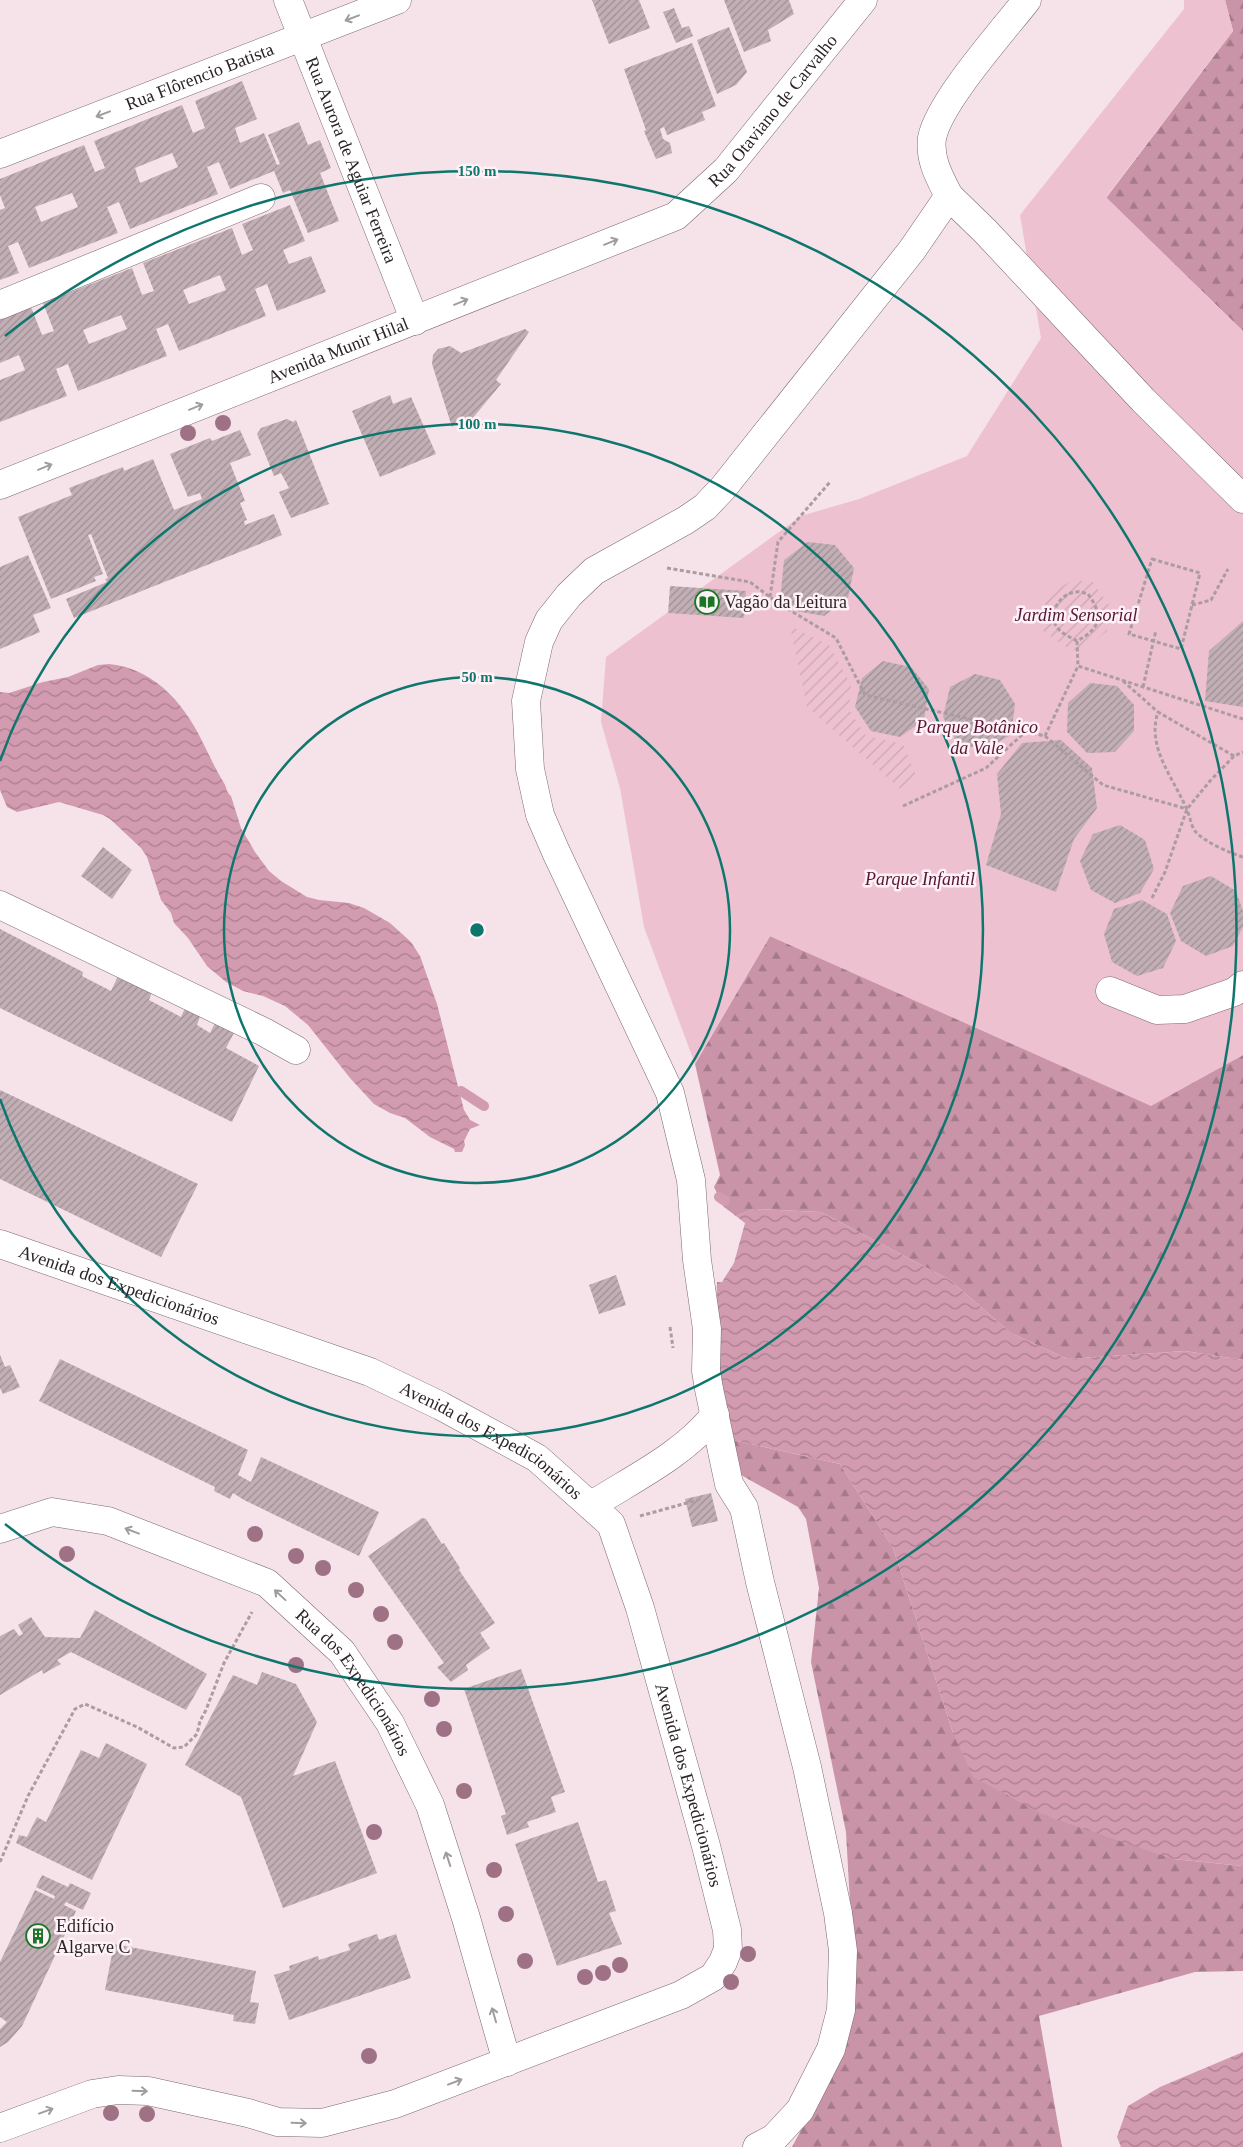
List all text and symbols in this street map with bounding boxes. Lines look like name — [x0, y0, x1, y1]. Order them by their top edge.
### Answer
one-way arrow — [345, 14, 360, 23]
street label: Rua Otaviano de Carvalho — [704, 30, 841, 191]
street label: Rua Flôrencio Batista — [123, 39, 276, 114]
street label: Rua Aurora de Aguiar Ferreira — [301, 54, 401, 266]
one-way arrow — [95, 110, 111, 119]
text: 150 m — [458, 163, 497, 179]
one-way arrow — [604, 236, 619, 245]
one-way arrow — [453, 297, 468, 307]
street label: Avenida Munir Hilal — [265, 313, 411, 387]
one-way arrow — [188, 402, 203, 412]
text: 100 m — [458, 416, 497, 432]
one-way arrow — [37, 462, 52, 472]
library icon: Vagão da Leitura — [694, 589, 720, 615]
place label: Vagão da Leitura — [724, 592, 847, 612]
park label: Jardim Sensorial — [1015, 605, 1137, 625]
text: 50 m — [461, 669, 493, 685]
park label: Parque Botânico da Vale — [915, 717, 1038, 758]
park label: Parque Infantil — [864, 869, 975, 889]
centre of rings — [468, 921, 486, 939]
street label: Avenida dos Expedicionários — [16, 1241, 222, 1329]
street label: Avenida dos Expedicionários — [396, 1378, 586, 1503]
one-way arrow — [125, 1525, 140, 1535]
one-way arrow — [274, 1590, 287, 1602]
street label: Rua dos Expedicionários — [292, 1605, 414, 1759]
street label: Avenida dos Expedicionários — [651, 1681, 726, 1889]
one-way arrow — [442, 1851, 452, 1867]
place label: Edifício Algarve C — [56, 1916, 130, 1957]
building icon: Edifício Algarve C — [25, 1923, 51, 1949]
one-way arrow — [488, 2007, 498, 2023]
one-way arrow — [447, 2076, 462, 2086]
one-way arrow — [132, 2086, 148, 2096]
one-way arrow — [38, 2106, 53, 2115]
one-way arrow — [291, 2118, 307, 2127]

